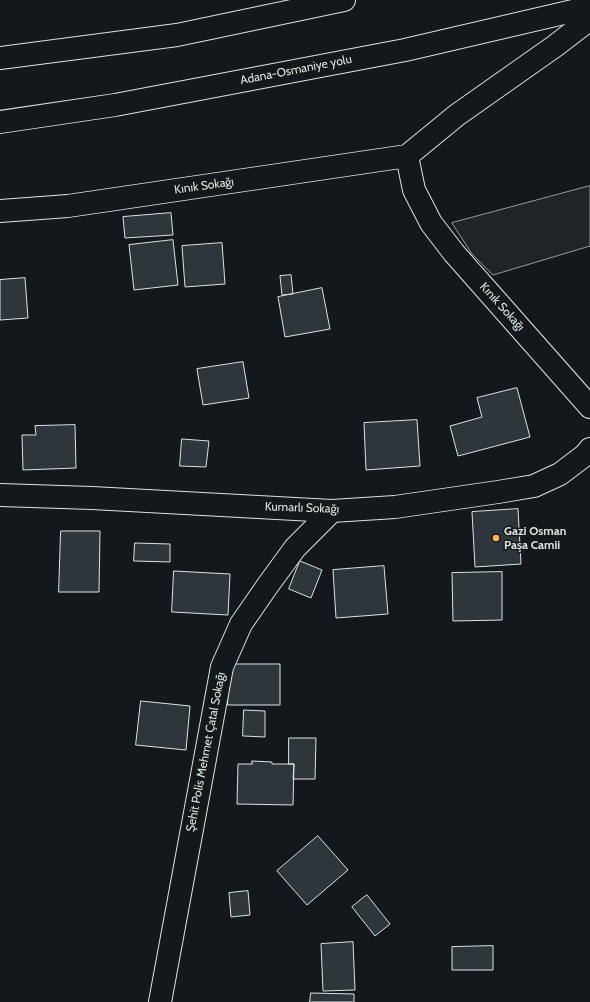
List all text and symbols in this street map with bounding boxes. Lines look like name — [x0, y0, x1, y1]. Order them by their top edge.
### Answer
street label: Adana-Osmaniye yolu — [239, 52, 353, 88]
street label: Kınık Sokağı — [173, 175, 235, 197]
street label: Kınık Sokağı — [477, 280, 527, 334]
street label: Kumarlı Sokağı — [265, 500, 339, 516]
place label: Gazi Osman Paşa Camii — [504, 524, 566, 552]
marker: Gazi Osman Paşa Camii — [491, 533, 501, 543]
street label: Şehit Polis Mehmet Çatal Sokağı — [183, 671, 229, 833]

